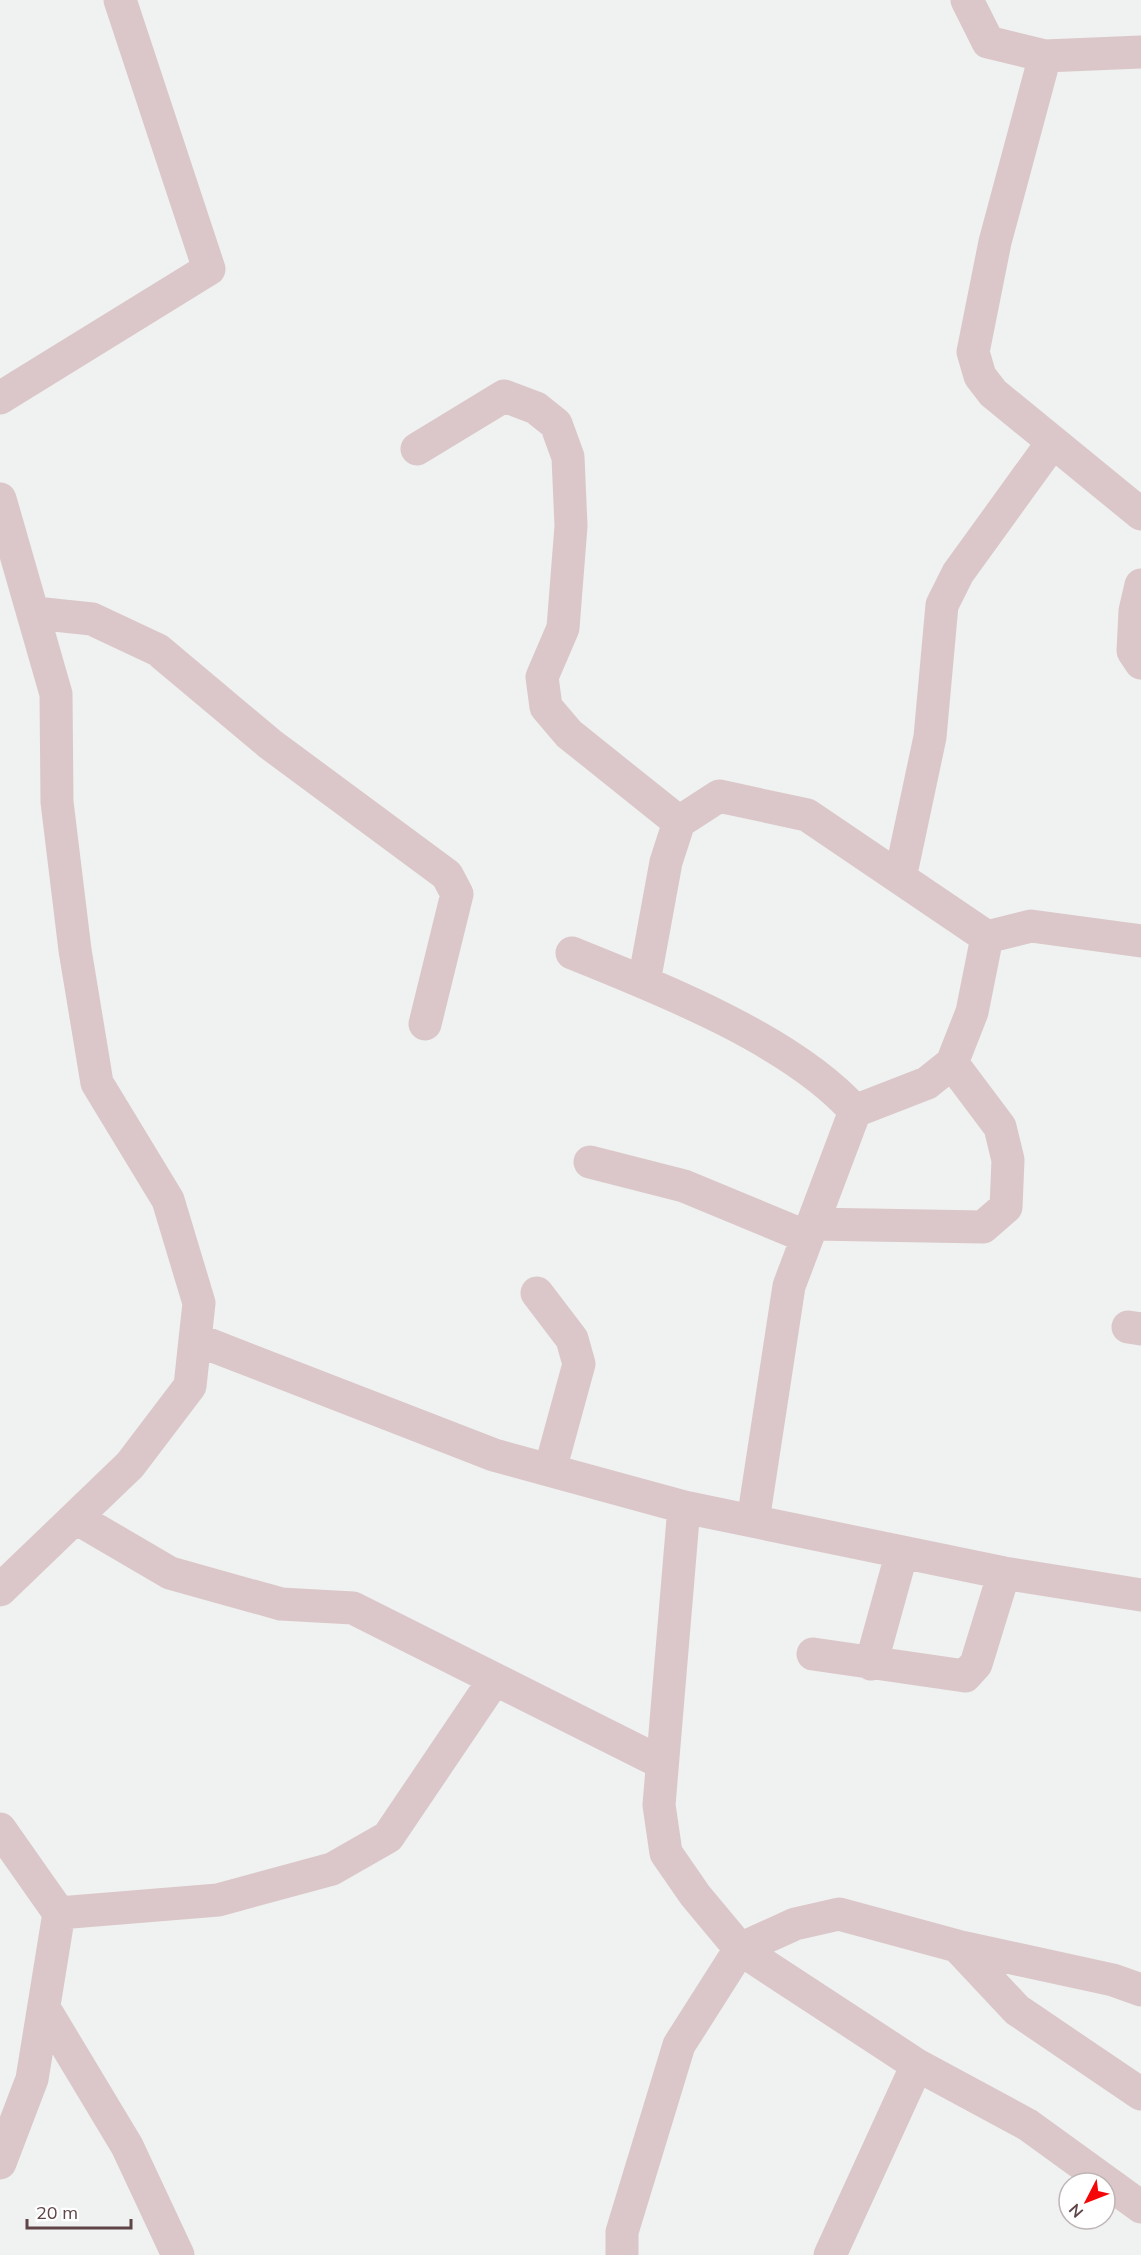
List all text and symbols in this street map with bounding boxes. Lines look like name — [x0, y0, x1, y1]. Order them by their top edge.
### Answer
north arrow — [1057, 2171, 1117, 2231]
scale bar — [27, 2192, 130, 2230]
text: N — [1064, 2200, 1087, 2222]
text: 20 m — [36, 2201, 78, 2224]

